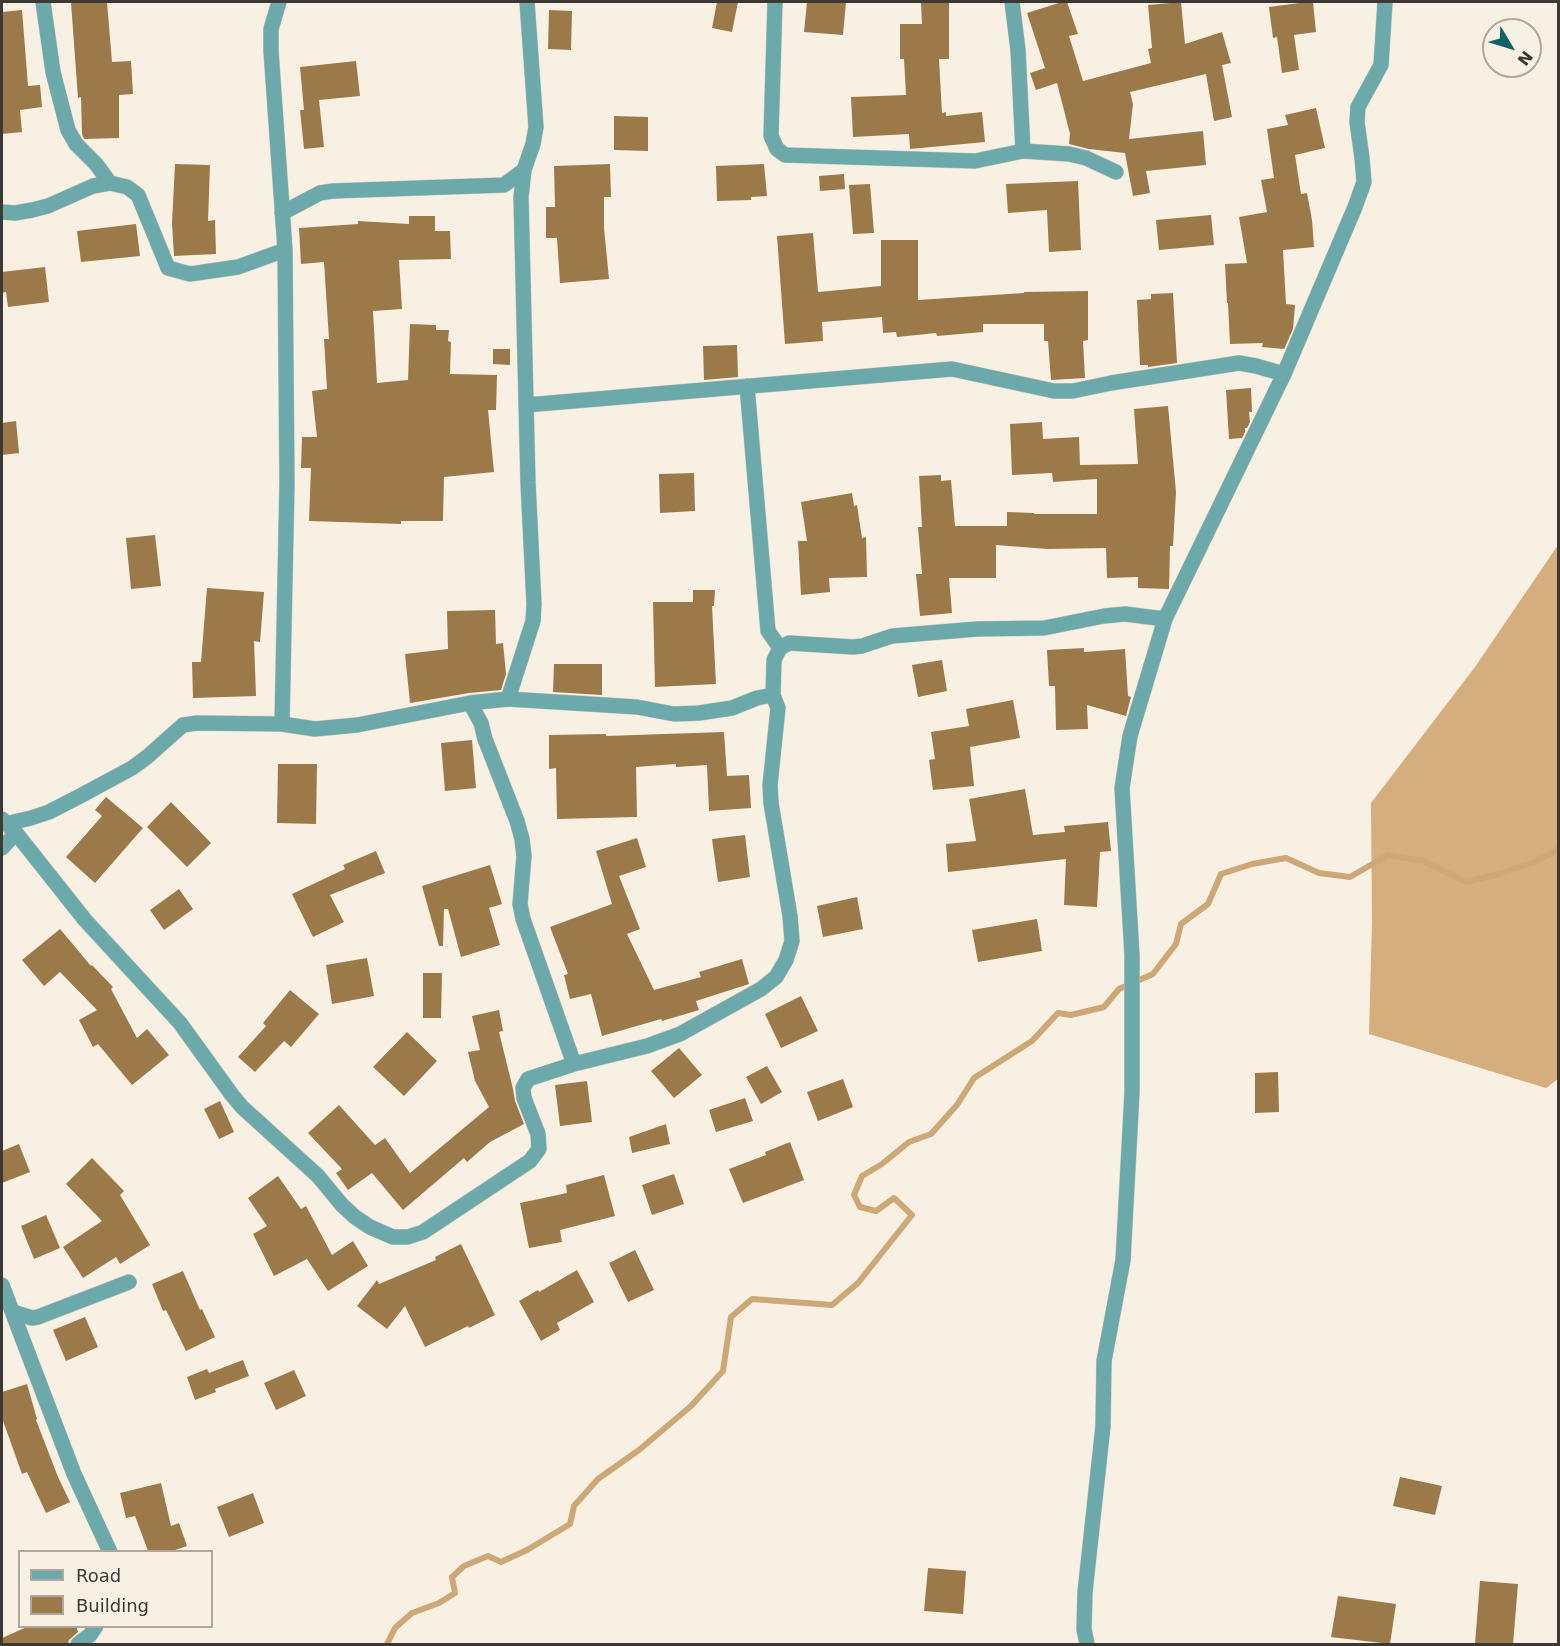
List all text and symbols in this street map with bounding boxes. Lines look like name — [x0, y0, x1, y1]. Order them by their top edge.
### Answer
north arrow — [1482, 18, 1542, 78]
text: N — [1513, 47, 1537, 69]
legend — [18, 1550, 213, 1628]
text: Road — [76, 1565, 121, 1586]
text: Building — [76, 1595, 149, 1616]

